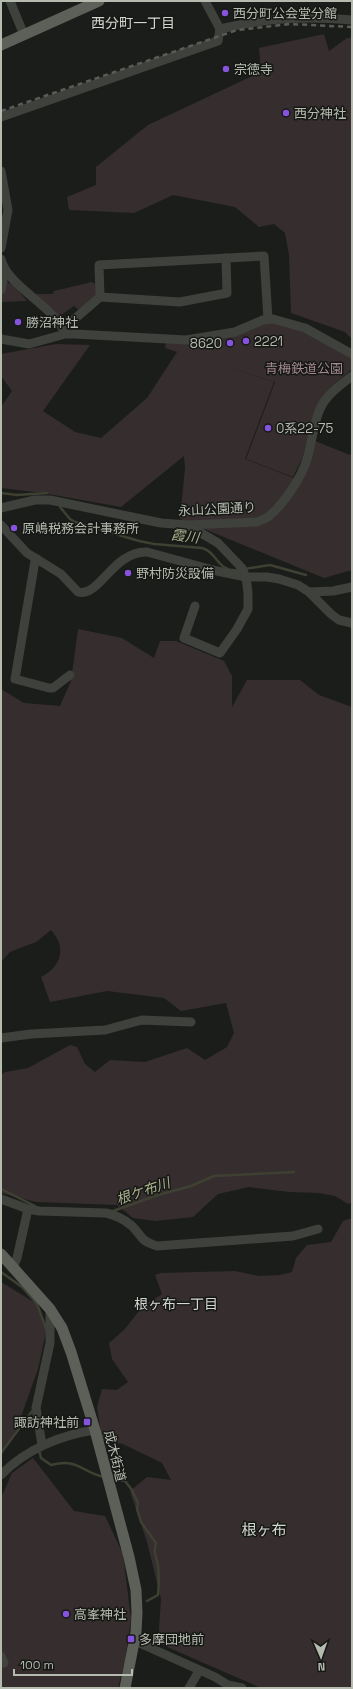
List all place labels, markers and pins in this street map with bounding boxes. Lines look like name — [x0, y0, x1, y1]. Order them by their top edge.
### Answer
place label: 西分町公会堂分館 — [233, 5, 337, 22]
marker: 西分町公会堂分館 — [220, 8, 230, 18]
place label: 宗徳寺 — [234, 61, 273, 78]
marker: 宗徳寺 — [221, 64, 231, 74]
place label: 西分神社 — [294, 105, 346, 122]
marker: 西分神社 — [281, 108, 291, 118]
place label: 勝沼神社 — [26, 314, 78, 331]
marker: 勝沼神社 — [13, 317, 23, 327]
place label: 2221 — [254, 333, 283, 350]
place label: 8620 — [190, 335, 222, 352]
marker: 2221 — [241, 336, 251, 346]
marker: 8620 — [225, 338, 235, 348]
place label: 0系22-75 — [276, 420, 333, 437]
marker: 0系22-75 — [263, 423, 273, 433]
place label: 原嶋税務会計事務所 — [22, 520, 139, 537]
marker: 原嶋税務会計事務所 — [9, 523, 19, 533]
place label: 野村防災設備 — [136, 565, 214, 582]
marker: 野村防災設備 — [123, 568, 133, 578]
place label: 諏訪神社前 — [14, 1414, 79, 1431]
marker: 諏訪神社前 — [82, 1417, 92, 1427]
place label: 高峯神社 — [74, 1606, 126, 1623]
marker: 高峯神社 — [61, 1609, 71, 1619]
place label: 多摩団地前 — [139, 1631, 204, 1648]
marker: 多摩団地前 — [126, 1634, 136, 1644]

